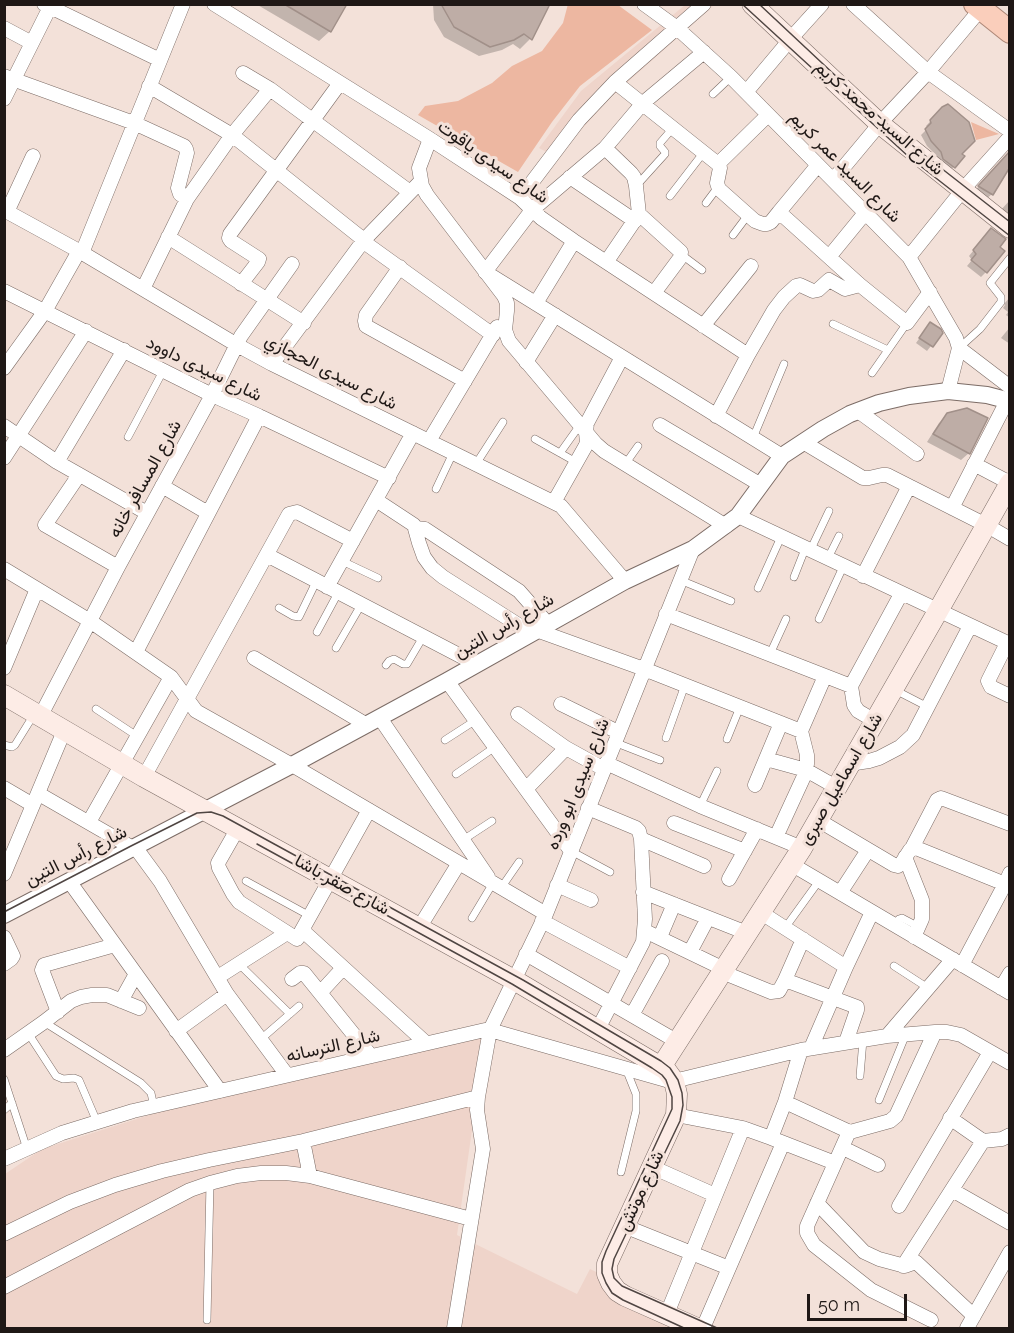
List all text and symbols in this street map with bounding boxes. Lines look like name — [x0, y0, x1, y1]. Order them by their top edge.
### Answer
street label: شارع السيد محمد كريم — [810, 56, 948, 180]
street label: شارع السيد عمر كريم — [785, 107, 905, 227]
street label: شارع سيدى ياقوت — [433, 116, 553, 208]
street label: شارع سيدى الحجازي — [261, 329, 401, 415]
street label: شارع سيدى داوود — [143, 332, 265, 406]
street label: شارع المسافر خانه — [104, 416, 186, 542]
street label: شارع رأس التين — [450, 589, 558, 663]
street label: شارع اسماعيل صبرى — [795, 709, 887, 849]
street label: شارع سيدى ابو ورده — [542, 715, 614, 853]
street label: شارع رأس التين — [21, 821, 131, 891]
street label: شارع صقر باشا — [291, 850, 393, 920]
street label: شارع الترسانه — [284, 1025, 382, 1067]
street label: شارع موتش — [613, 1147, 669, 1235]
scale bar — [810, 1282, 910, 1320]
text: 50 m — [818, 1294, 860, 1315]

